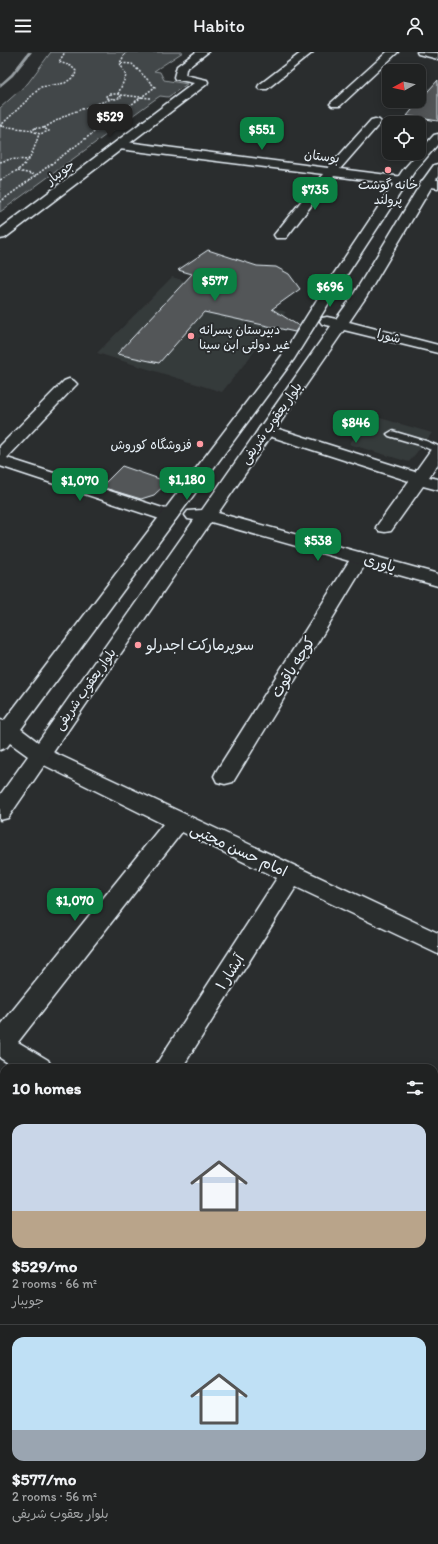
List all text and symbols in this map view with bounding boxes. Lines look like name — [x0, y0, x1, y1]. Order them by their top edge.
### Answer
icon: menu — [12, 15, 34, 37]
text: Habito — [193, 15, 245, 37]
icon: person — [404, 15, 426, 37]
north arrow — [382, 64, 426, 108]
map controls — [382, 64, 426, 160]
pin: $529 — [86, 104, 134, 138]
text: $529 — [96, 109, 124, 124]
button: locate — [382, 116, 426, 160]
pin: $551 — [238, 117, 286, 151]
text: $551 — [249, 122, 275, 137]
street label: بوستان — [303, 146, 341, 167]
street label: جویبار — [42, 156, 78, 189]
marker: خانه گوشت پرولند — [383, 165, 393, 175]
pin: $735 — [291, 177, 339, 211]
place label: خانه گوشت پرولند — [358, 177, 418, 208]
text: $735 — [302, 182, 328, 197]
pin: $577 — [191, 268, 239, 302]
text: $577 — [202, 273, 228, 288]
pin: $696 — [306, 274, 354, 308]
text: $696 — [316, 279, 344, 294]
place label: دبیرستان پسرانه غیر دولتی ابن سینا — [199, 322, 290, 354]
street label: شورا — [375, 326, 403, 347]
marker: دبیرستان پسرانه غیر دولتی ابن سینا — [186, 331, 196, 341]
street label: بلوار یعقوب شریفی — [237, 379, 306, 468]
pin: $846 — [332, 410, 380, 444]
text: $846 — [342, 415, 370, 430]
place label: فزوشگاه کوروش — [110, 437, 192, 453]
marker: فزوشگاه کوروش — [195, 439, 205, 449]
pin: $1,180 — [154, 467, 220, 501]
pin: $1,070 — [47, 468, 113, 502]
text: $1,180 — [169, 472, 205, 487]
text: $1,070 — [61, 473, 99, 488]
pin: $538 — [294, 528, 342, 562]
text: $538 — [304, 533, 332, 548]
street label: یاوری — [362, 550, 398, 576]
street label: کوچه یاقوت — [267, 633, 320, 701]
place label: سوپرمارکت اجدرلو — [145, 636, 254, 655]
marker: سوپرمارکت اجدرلو — [133, 640, 143, 650]
street label: بلوار یعقوب شریفی — [51, 645, 120, 734]
street label: امام حسن مجتبی — [187, 820, 290, 882]
pin: $1,070 — [42, 888, 108, 922]
text: $1,070 — [56, 893, 94, 908]
street label: آبشار ۱ — [212, 950, 249, 993]
icon: filters — [404, 1077, 426, 1099]
text: 10 homes — [12, 1078, 81, 1098]
icon: home — [183, 1150, 255, 1222]
text: $529/mo — [12, 1256, 77, 1276]
text: 2 rooms · 66 m² — [12, 1276, 97, 1291]
text: جویبار — [12, 1293, 44, 1308]
icon: home — [183, 1363, 255, 1435]
text: $577/mo — [12, 1469, 76, 1489]
text: 2 rooms · 56 m² — [12, 1489, 97, 1504]
text: بلوار یعقوب شریفی — [12, 1506, 108, 1521]

